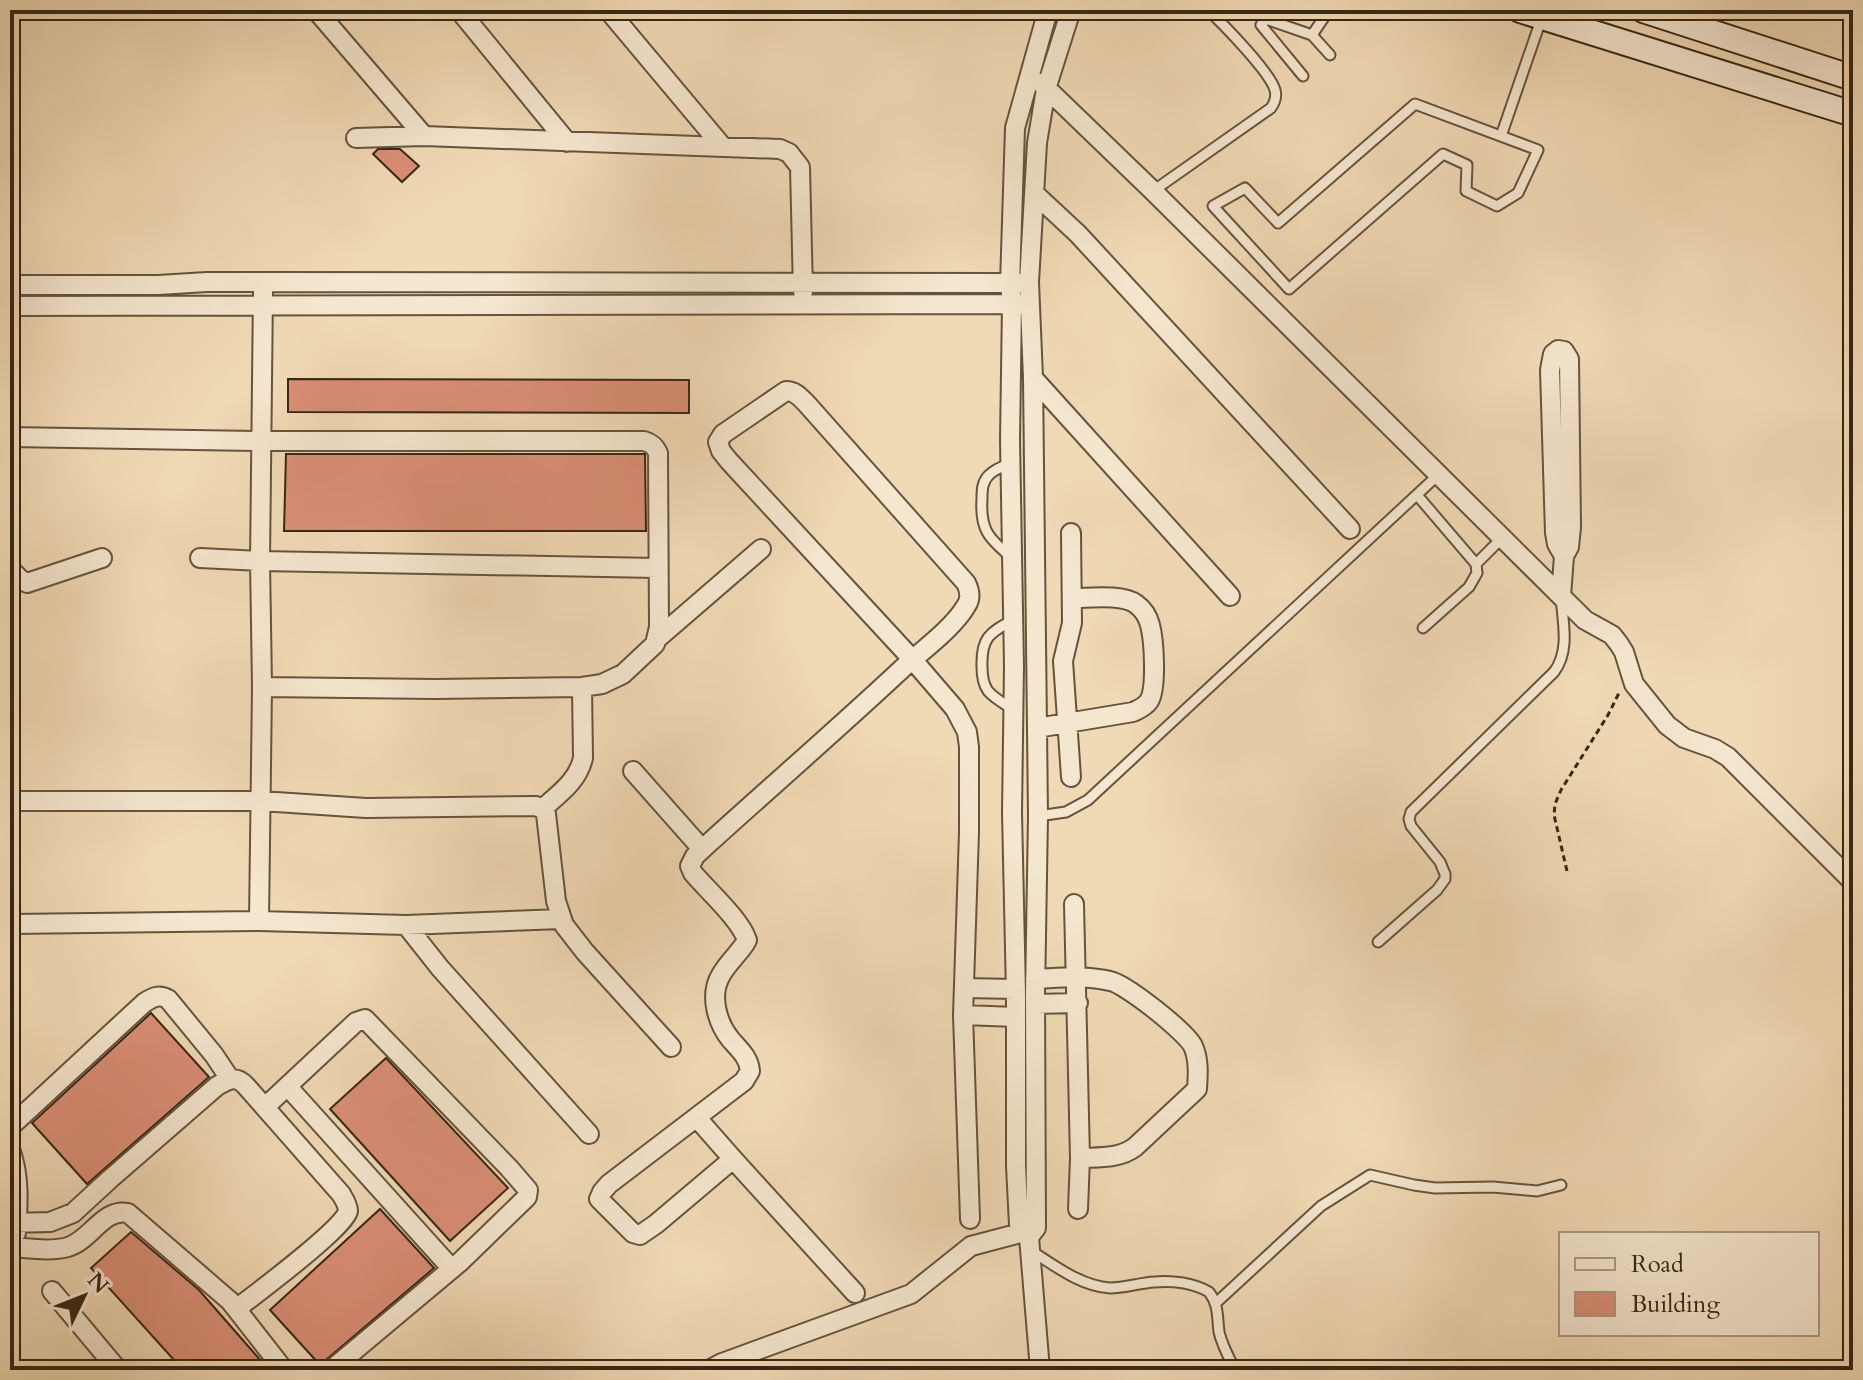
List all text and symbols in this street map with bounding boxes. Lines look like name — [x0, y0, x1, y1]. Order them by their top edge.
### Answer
legend — [1559, 1232, 1819, 1336]
text: Road — [1631, 1248, 1684, 1281]
north arrow — [44, 1256, 124, 1336]
text: N — [80, 1266, 115, 1300]
text: Building — [1631, 1288, 1721, 1321]

